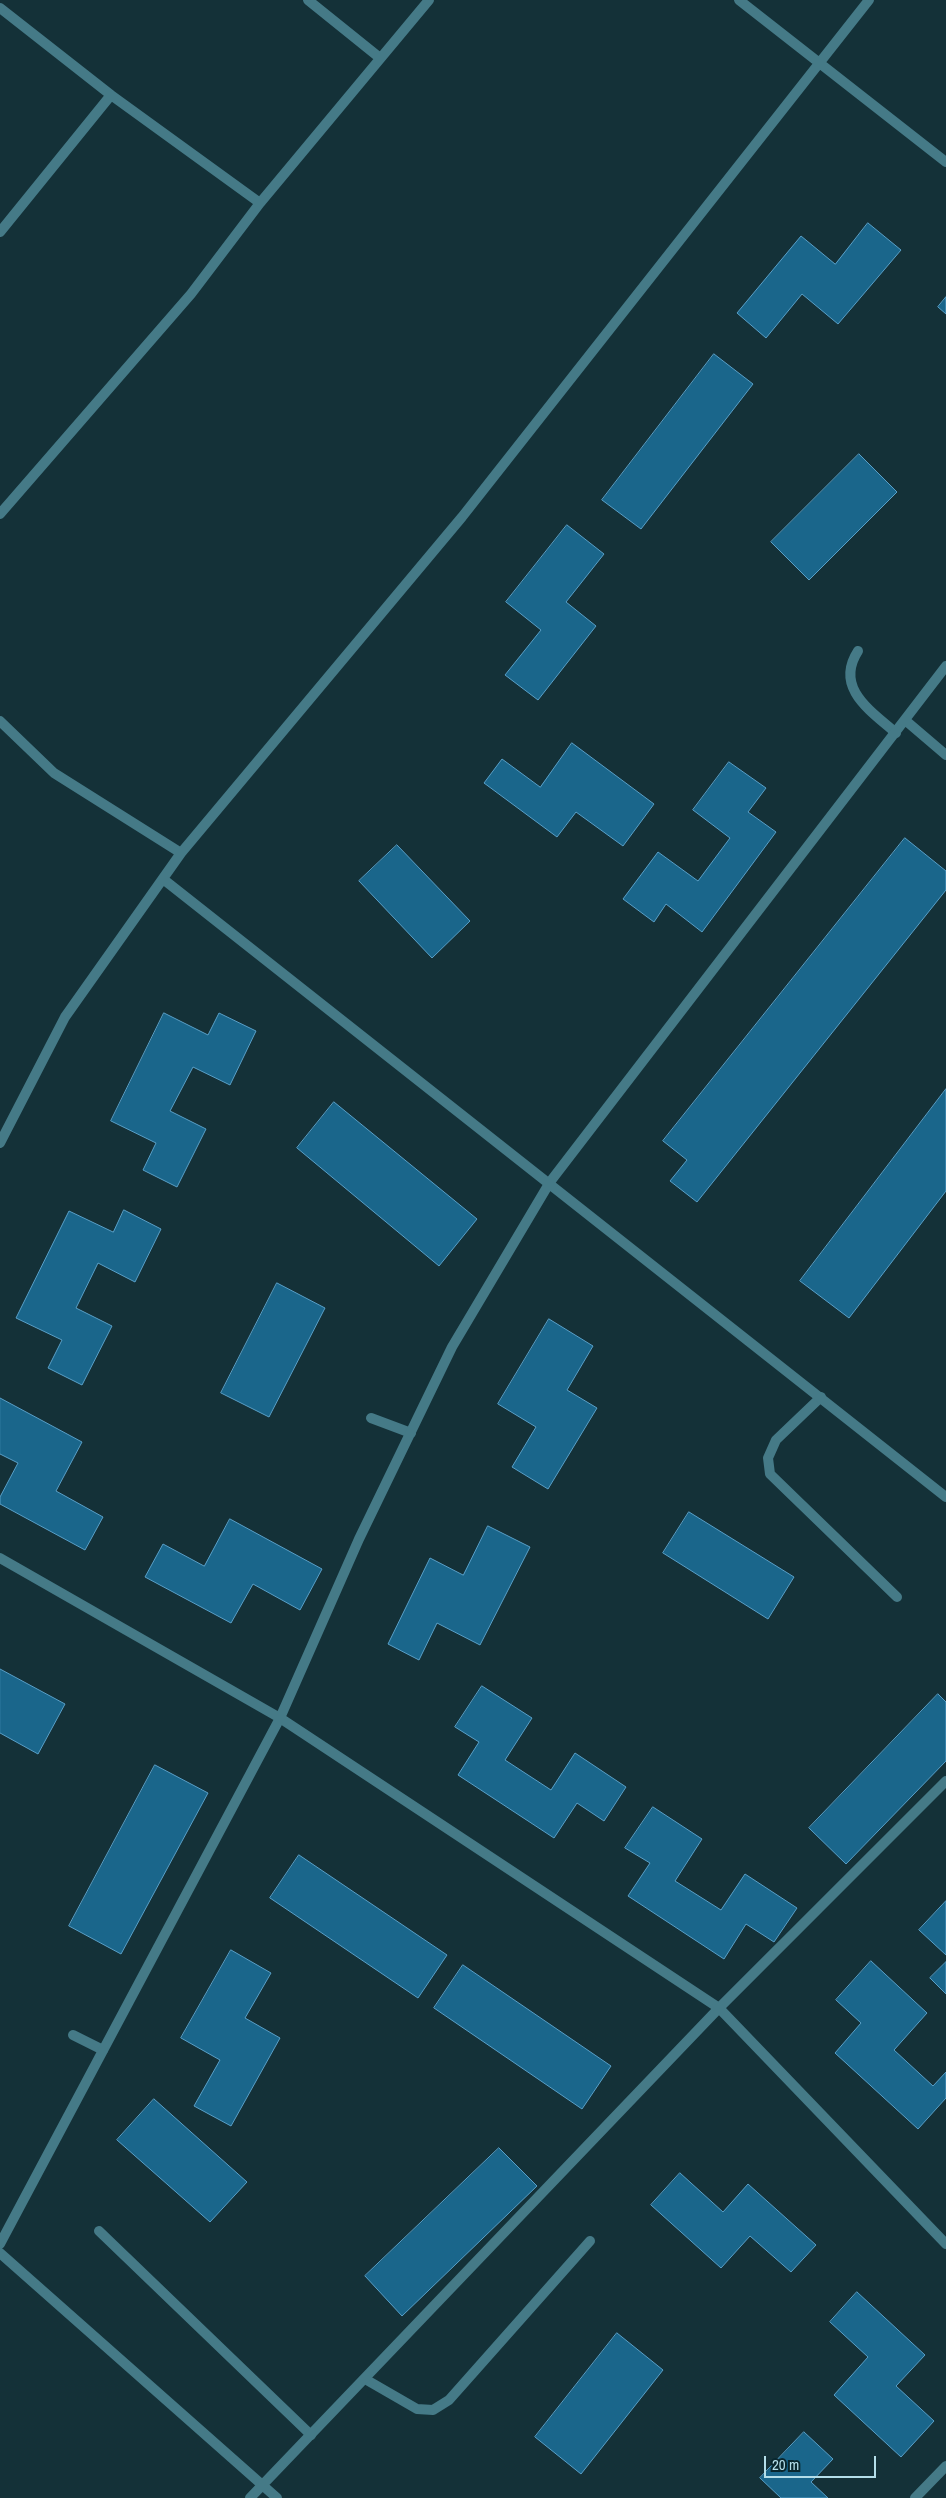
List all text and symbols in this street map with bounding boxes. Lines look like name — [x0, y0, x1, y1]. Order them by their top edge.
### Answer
scale bar — [766, 2446, 878, 2478]
text: 20 m — [772, 2454, 799, 2475]

